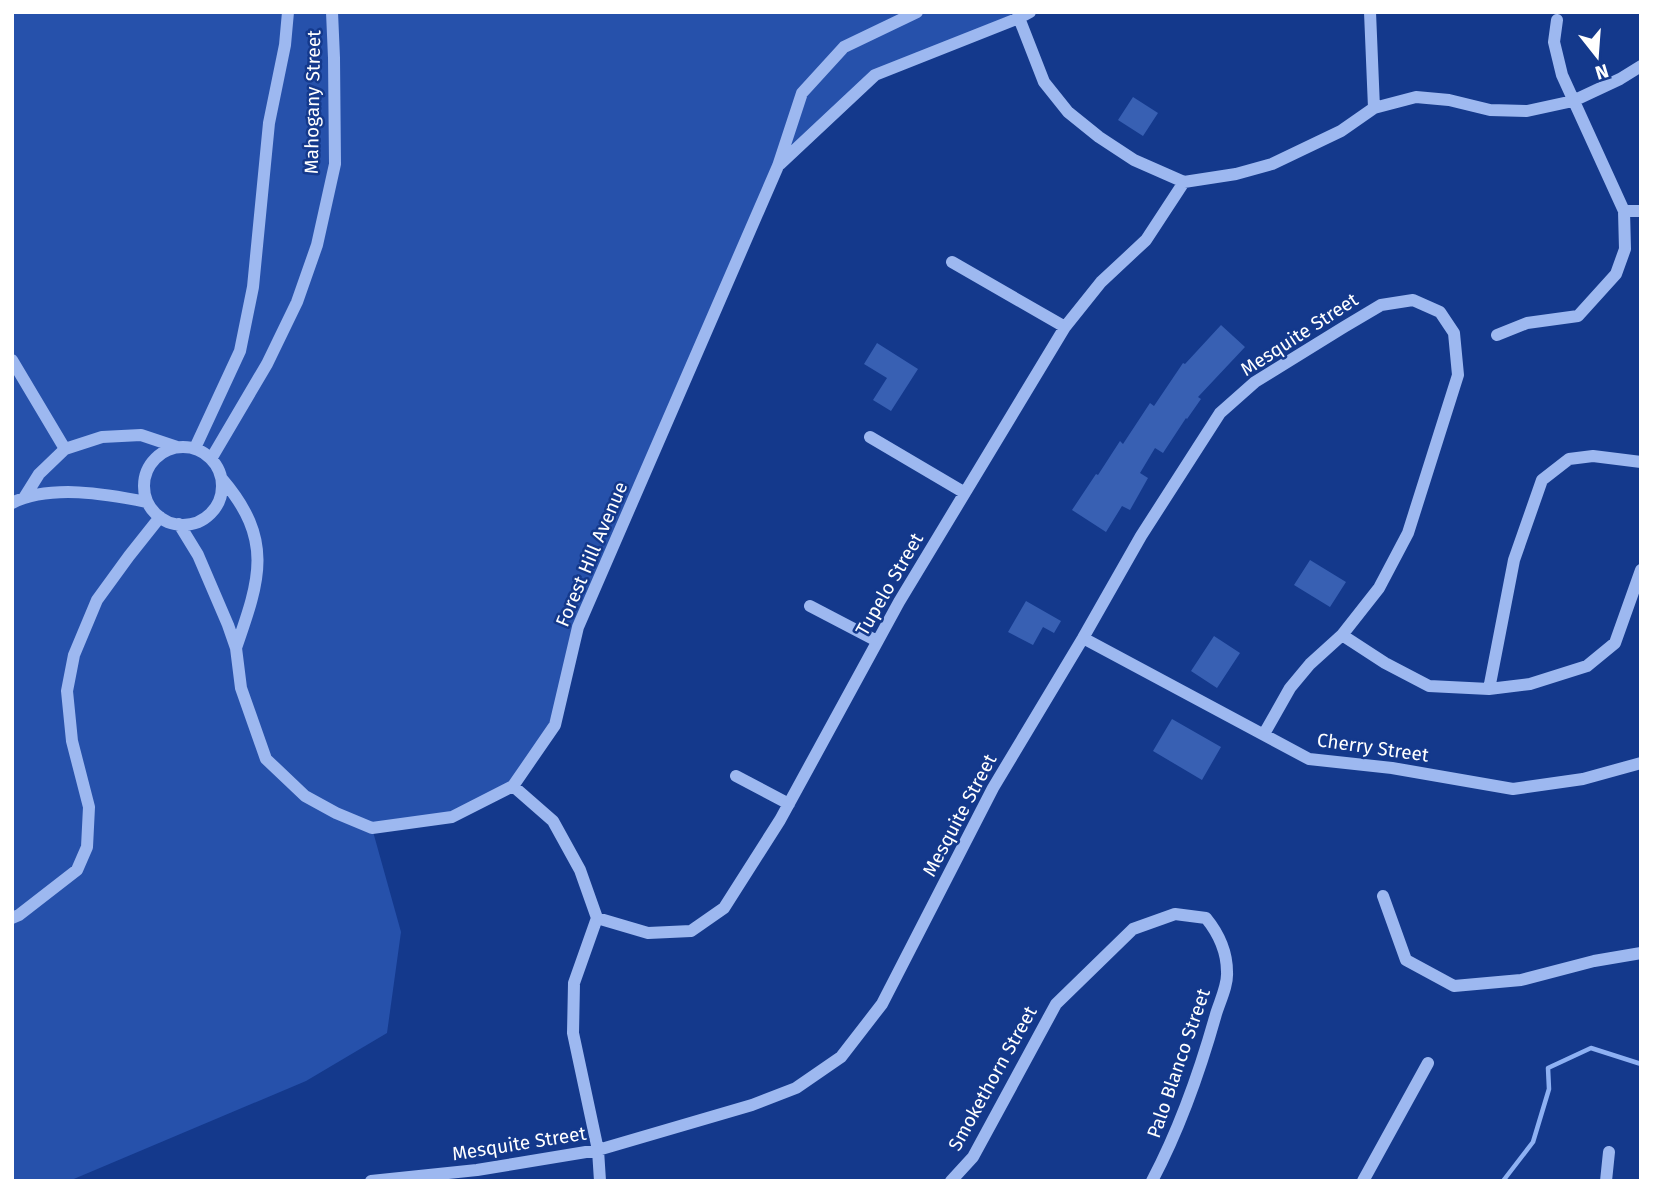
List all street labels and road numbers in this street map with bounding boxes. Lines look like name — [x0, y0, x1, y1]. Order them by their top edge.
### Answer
street label: Mahogany Street — [300, 30, 325, 174]
street label: Mesquite Street — [1236, 288, 1362, 381]
street label: Forest Hill Avenue — [551, 478, 632, 630]
street label: Tupelo Street — [851, 529, 928, 640]
street label: Cherry Street — [1316, 728, 1430, 767]
street label: Mesquite Street — [918, 750, 1001, 880]
street label: Palo Blanco Street — [1142, 985, 1215, 1141]
street label: Smokethorn Street — [943, 1002, 1042, 1155]
street label: Mesquite Street — [450, 1122, 588, 1165]

